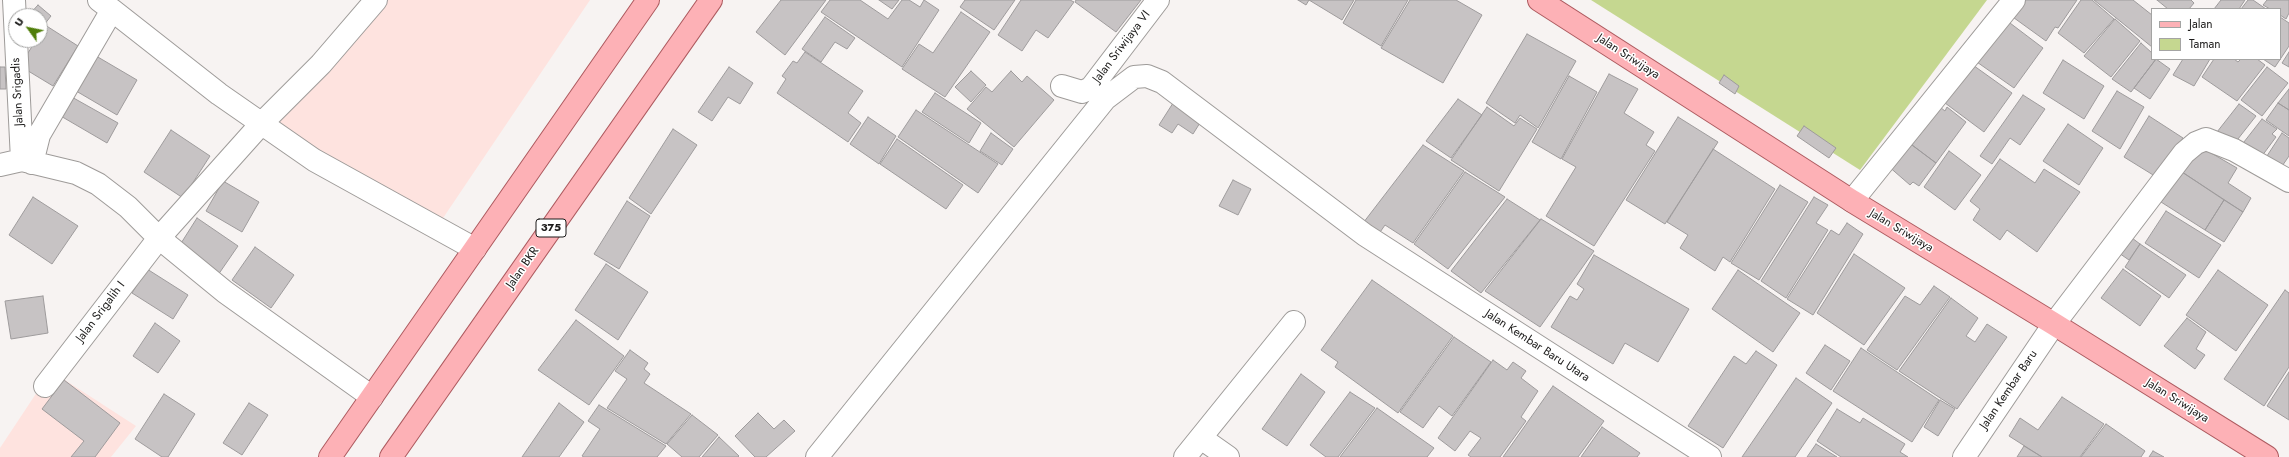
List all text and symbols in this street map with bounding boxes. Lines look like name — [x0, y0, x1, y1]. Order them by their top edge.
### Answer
north arrow — [8, 8, 48, 48]
street label: Jalan Sriwijaya VI — [1090, 8, 1154, 86]
legend — [2151, 8, 2281, 60]
text: U — [10, 14, 28, 30]
text: Jalan — [2189, 15, 2212, 33]
street label: Jalan Sriwijaya — [1594, 31, 1662, 83]
text: Taman — [2189, 35, 2221, 53]
street label: Jalan Srigadis — [9, 58, 27, 126]
street label: Jalan Sriwijaya — [1866, 206, 1936, 256]
road number: 375 — [536, 219, 566, 237]
street label: Jalan BKR — [504, 245, 542, 291]
street label: Jalan Srigalih I — [74, 279, 128, 345]
street label: Jalan Kembar Baru Utara — [1482, 307, 1592, 385]
street label: Jalan Kembar Baru — [1977, 348, 2041, 432]
street label: Jalan Sriwijaya — [2143, 376, 2211, 426]

